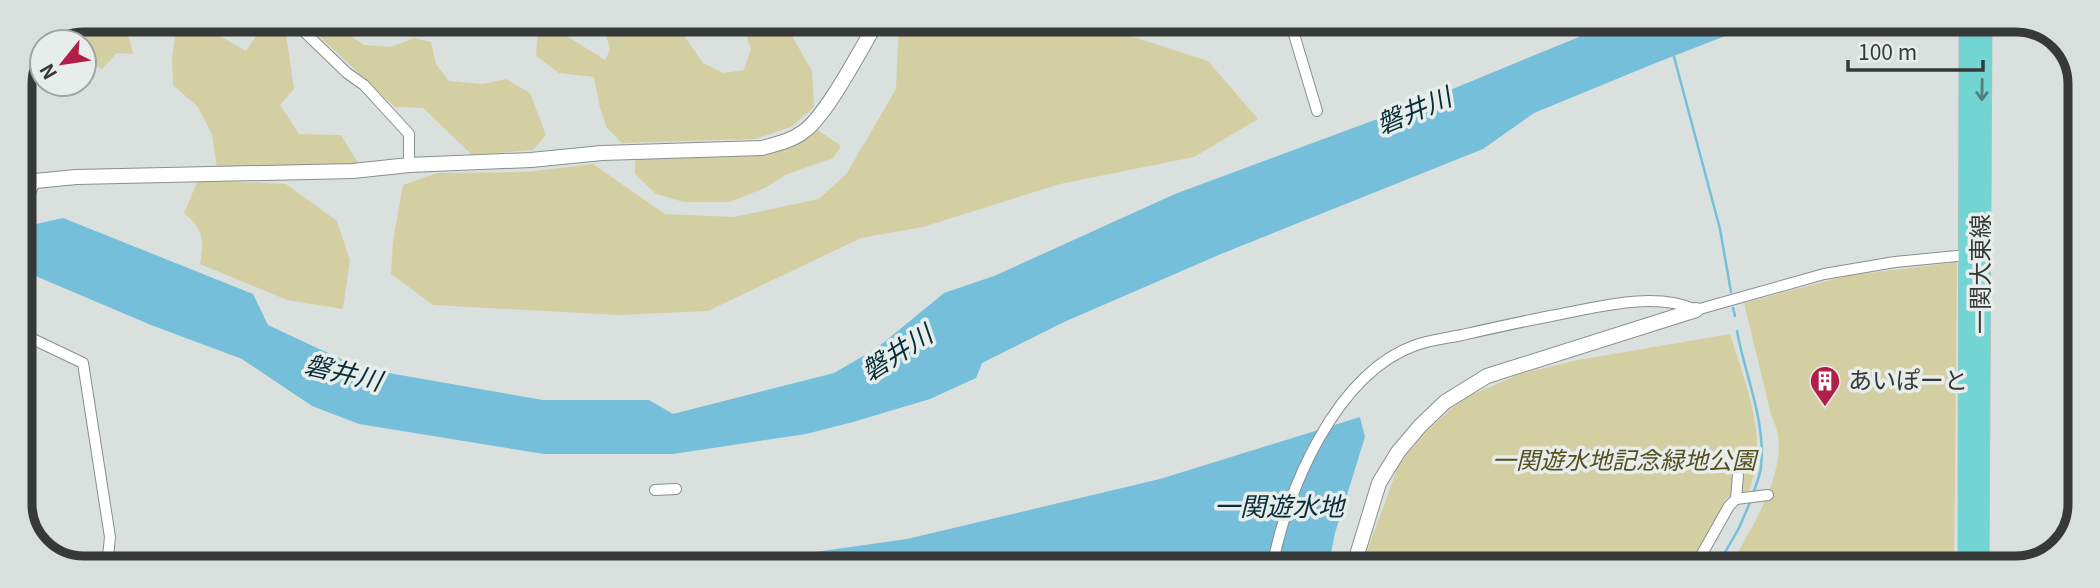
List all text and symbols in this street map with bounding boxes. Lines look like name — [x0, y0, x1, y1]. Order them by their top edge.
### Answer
north arrow — [28, 28, 98, 98]
scale bar — [1848, 28, 1983, 72]
text: 100 m — [1858, 36, 1917, 66]
text: N — [32, 59, 62, 85]
water label: 磐井川 — [1370, 75, 1459, 141]
one-way arrow — [1976, 78, 1989, 101]
street label: 一関大東線 — [1961, 214, 1996, 334]
water label: 磐井川 — [853, 313, 941, 388]
water label: 磐井川 — [301, 344, 389, 398]
place label: あいぽーと — [1848, 361, 1968, 396]
building icon: あいぽーと — [1808, 364, 1842, 408]
park label: 一関遊水地記念緑地公園 — [1492, 441, 1759, 476]
water label: 一関遊水地 — [1214, 486, 1347, 523]

